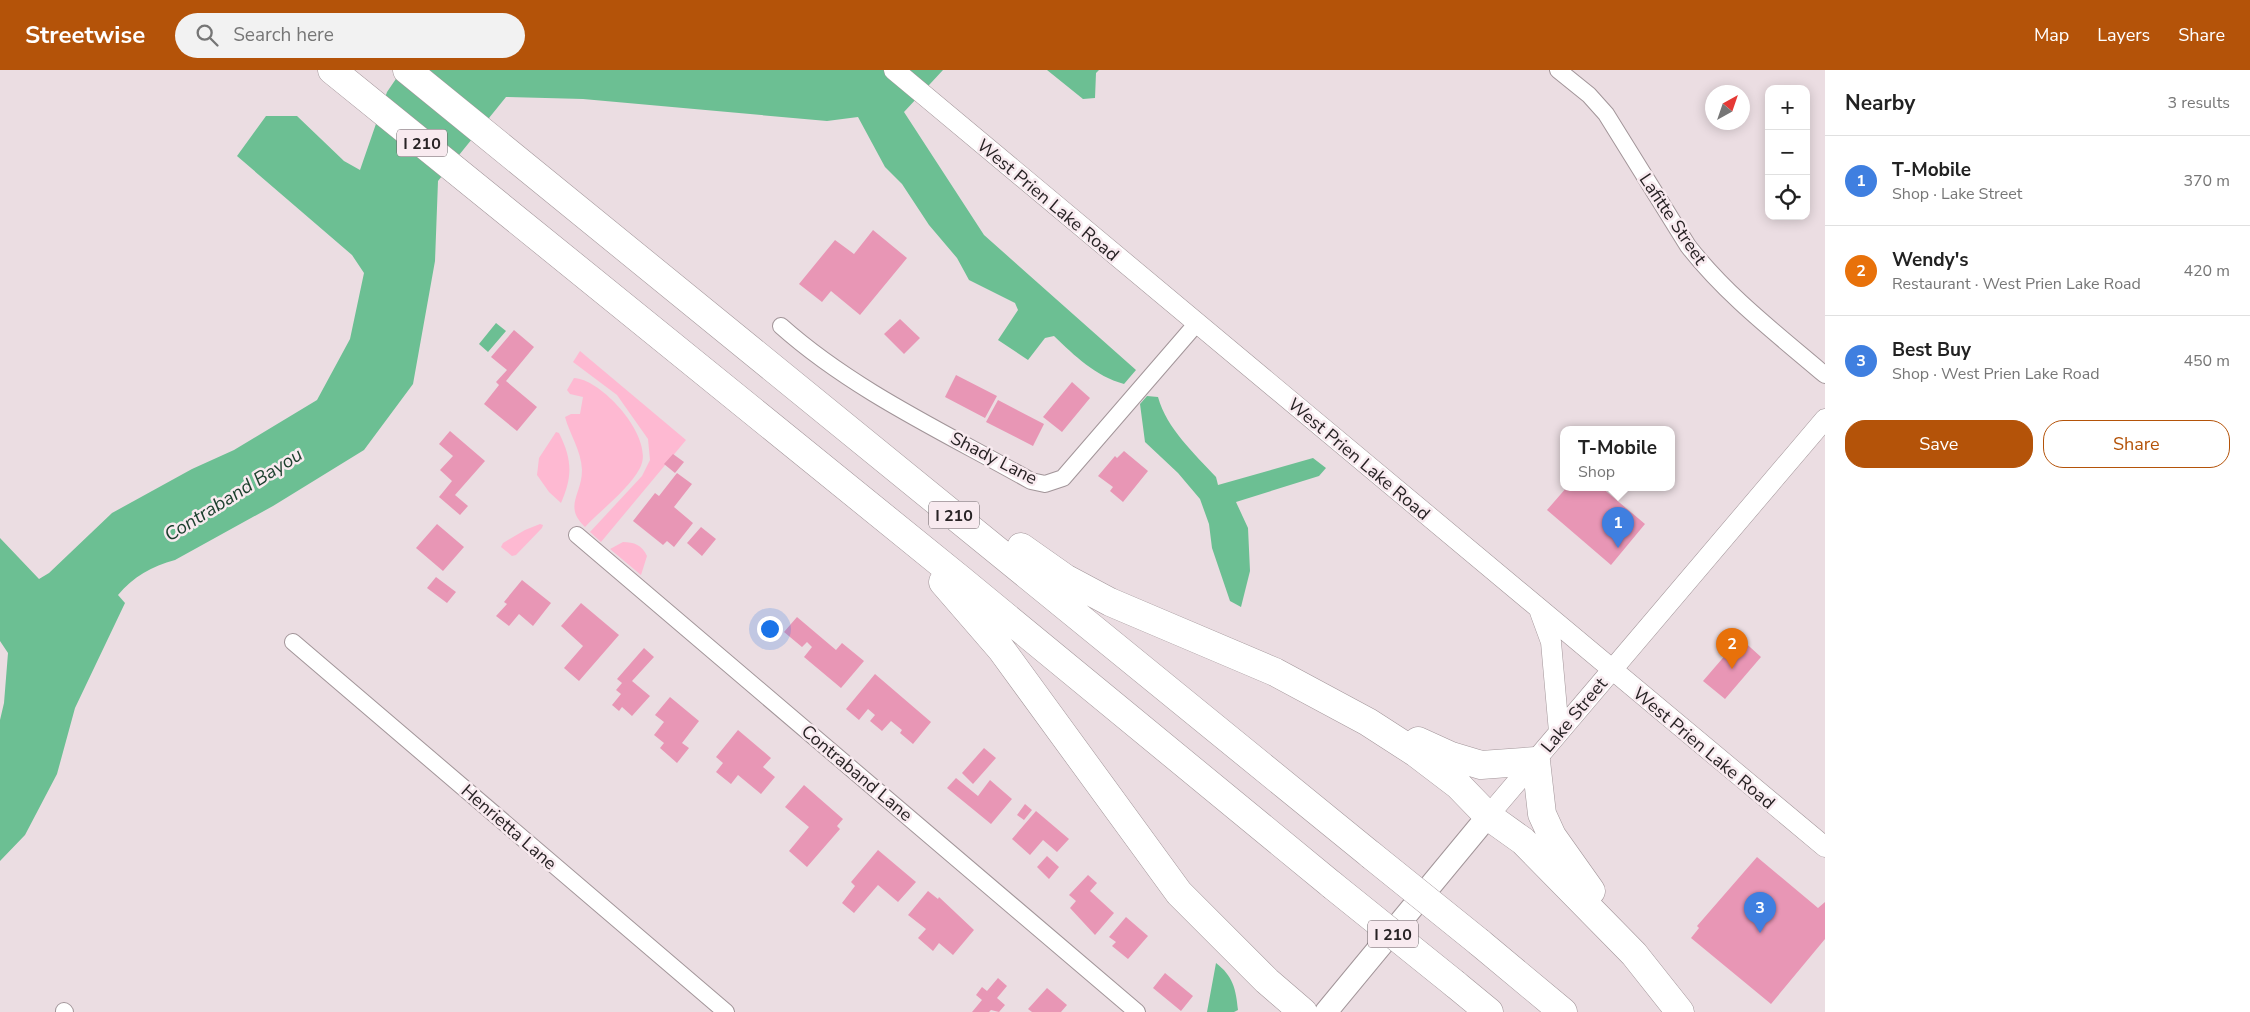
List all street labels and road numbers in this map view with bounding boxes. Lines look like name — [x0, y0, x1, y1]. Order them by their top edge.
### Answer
road number: I 210 — [397, 129, 447, 156]
street label: West Prien Lake Road — [972, 134, 1124, 266]
street label: Lafitte Street — [1634, 169, 1713, 270]
street label: West Prien Lake Road — [1283, 393, 1435, 525]
street label: Shady Lane — [947, 426, 1041, 490]
road number: I 210 — [929, 502, 979, 528]
street label: Lake Street — [1535, 672, 1613, 758]
street label: West Prien Lake Road — [1628, 682, 1780, 814]
street label: Contraband Lane — [796, 719, 918, 827]
street label: Henrietta Lane — [456, 779, 562, 875]
road number: I 210 — [1368, 921, 1418, 948]

